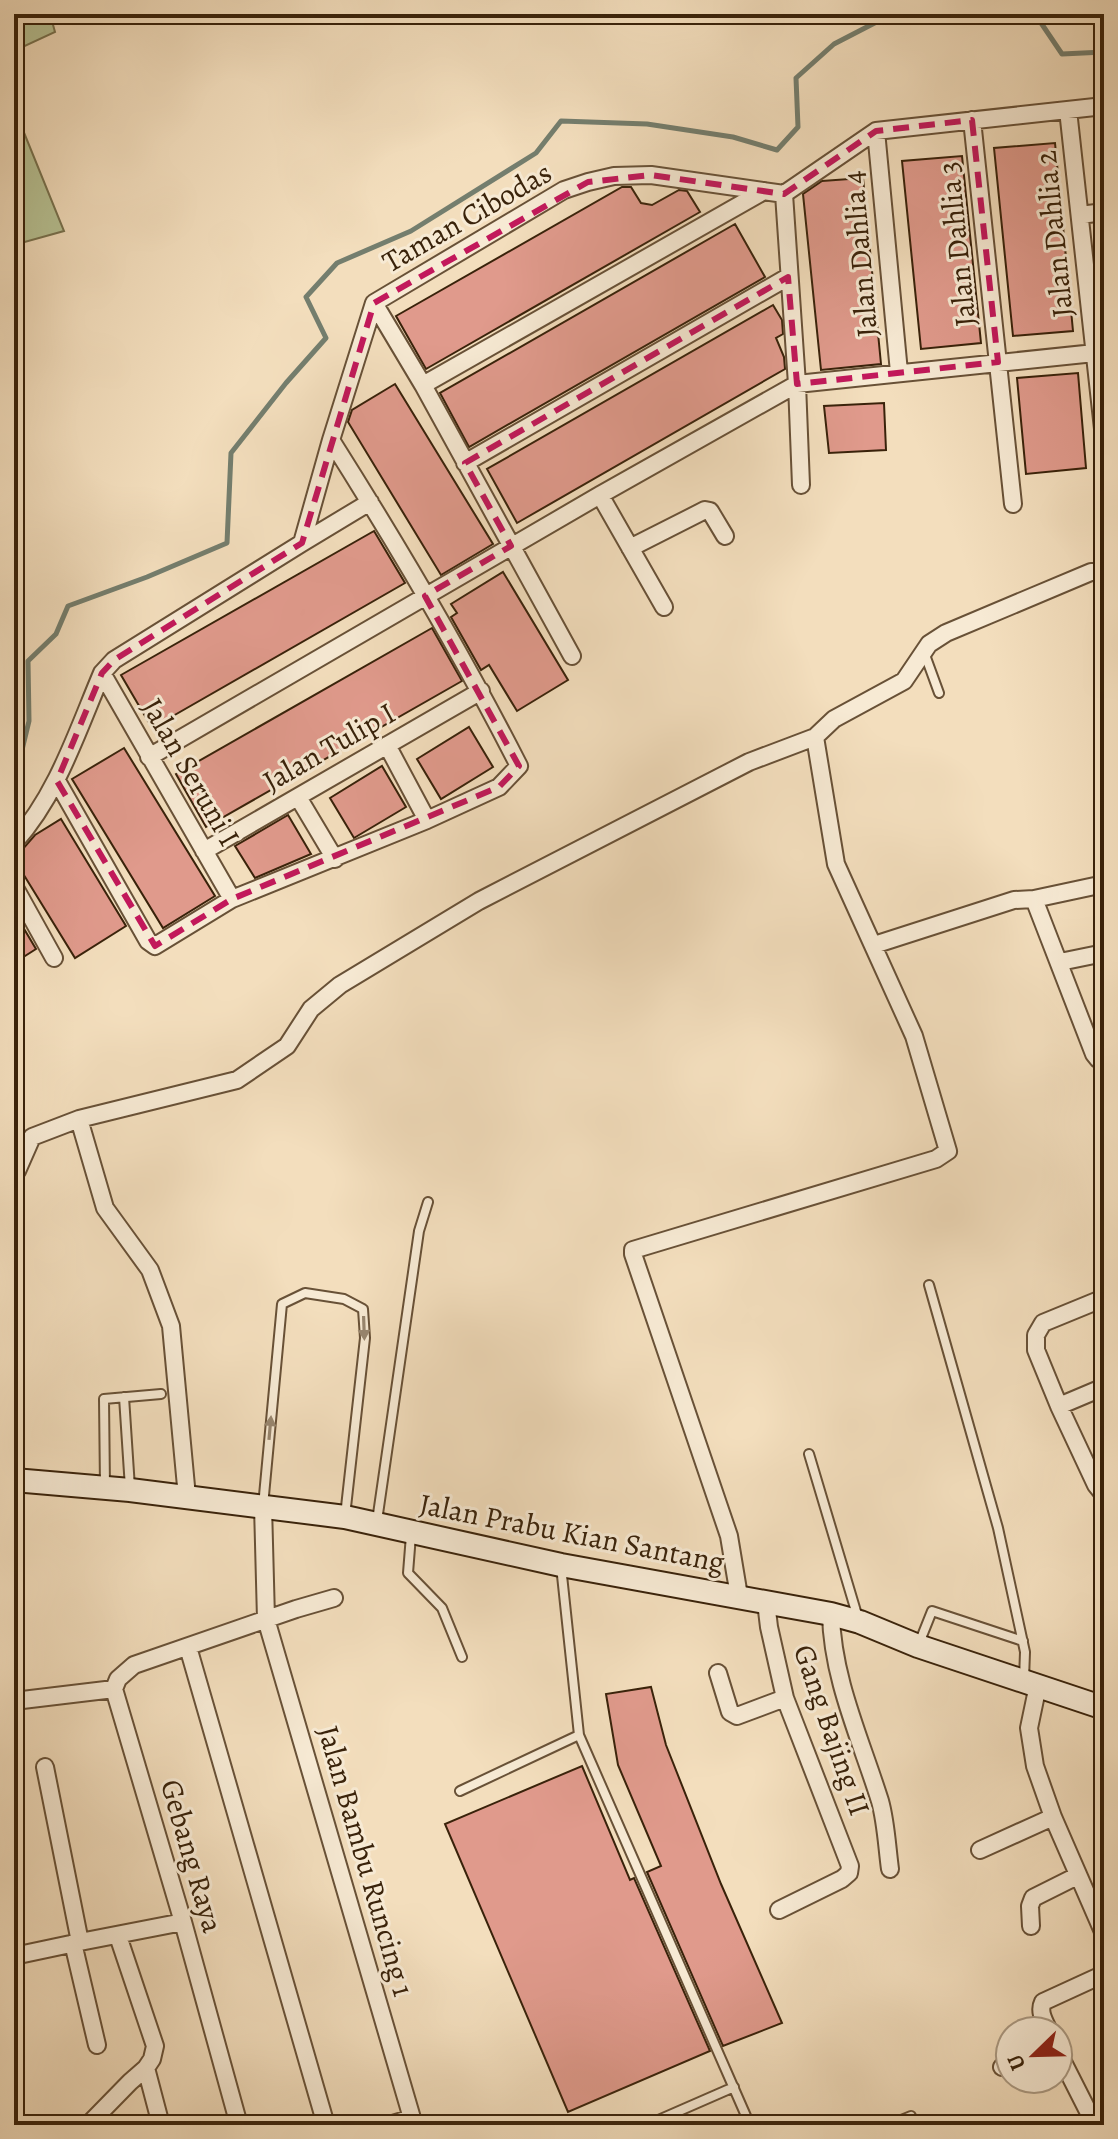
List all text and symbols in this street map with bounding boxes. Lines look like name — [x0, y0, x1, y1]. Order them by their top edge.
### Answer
street label: Jalan Dahlia 2 — [1025, 149, 1083, 319]
street label: Taman Cibodas — [375, 152, 559, 282]
street label: Jalan Dahlia 3 — [928, 159, 986, 329]
street label: Jalan Dahlia 4 — [833, 169, 887, 339]
street label: Jalan Seruni I — [133, 691, 249, 853]
street label: Jalan Tulip I — [255, 693, 403, 801]
one-way arrow — [358, 1316, 370, 1341]
one-way arrow — [264, 1415, 277, 1440]
street label: Jalan Prabu Kian Santang — [416, 1484, 728, 1582]
street label: Gang Bajing II — [784, 1639, 880, 1821]
street label: Jalan Bambu Runcing 1 — [308, 1721, 424, 2001]
street label: Gebang Raya — [151, 1775, 233, 1937]
north arrow — [994, 2015, 1074, 2095]
text: U — [1000, 2049, 1033, 2075]

